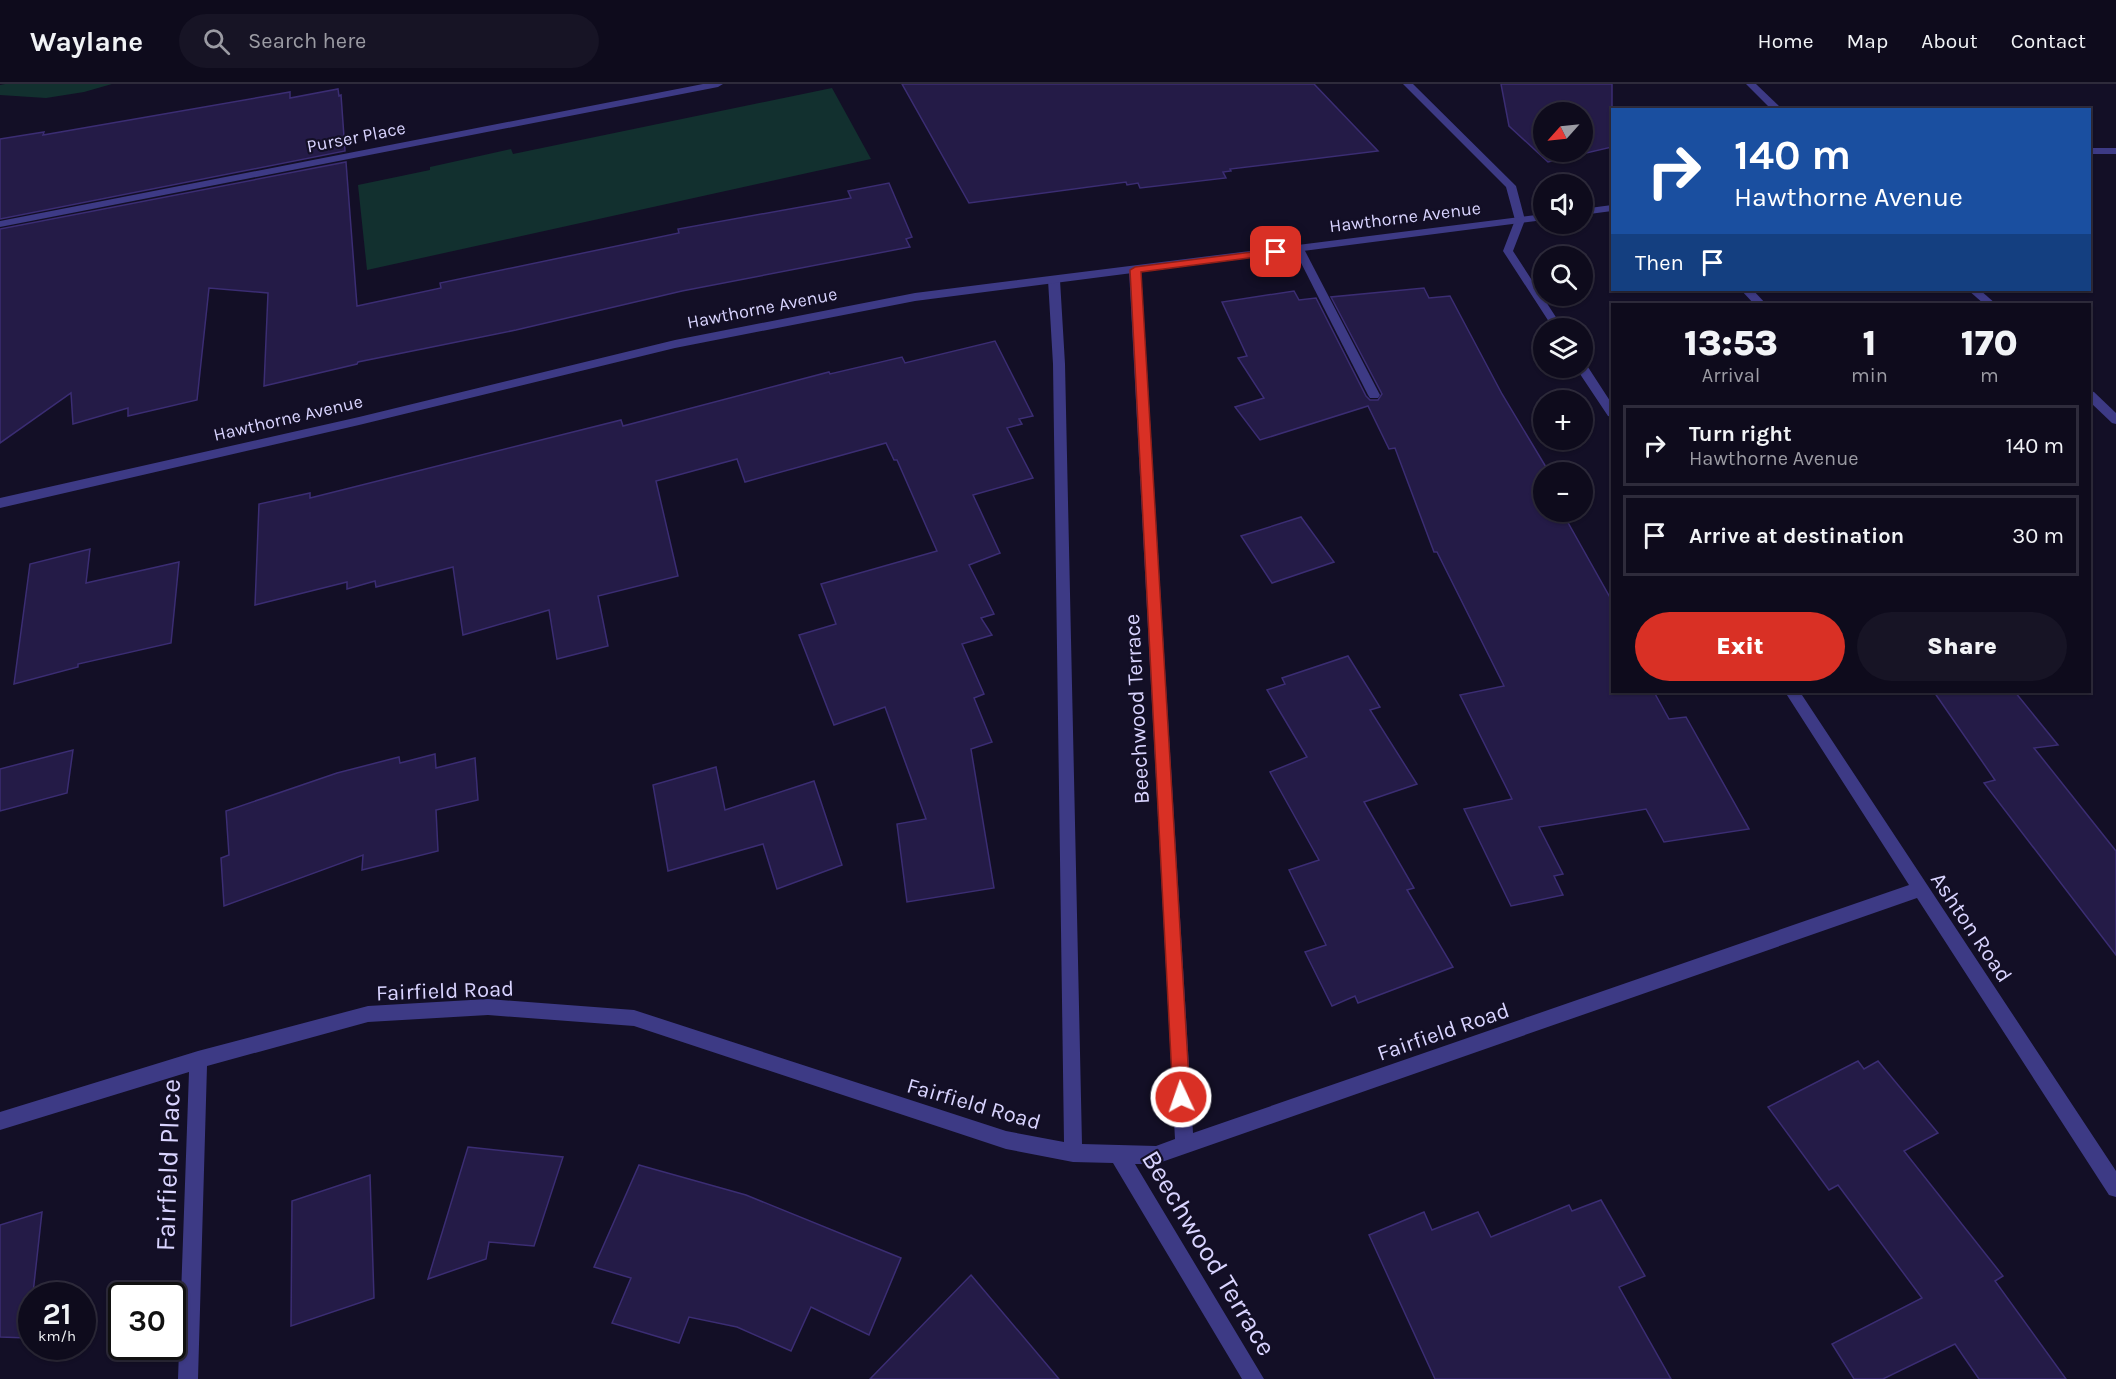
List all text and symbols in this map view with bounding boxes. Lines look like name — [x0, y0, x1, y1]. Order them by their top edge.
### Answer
search box — [179, 14, 599, 68]
text: Waylane — [30, 25, 143, 58]
icon: search — [200, 25, 233, 58]
text: Search here — [248, 28, 366, 54]
text: Home — [1758, 29, 1814, 53]
text: Map — [1847, 29, 1888, 53]
text: About — [1921, 29, 1978, 53]
text: Contact — [2011, 29, 2086, 53]
north arrow — [1533, 102, 1593, 162]
map controls — [1533, 102, 1593, 522]
street label: Purser Place — [305, 117, 407, 157]
text: 140 m — [1734, 130, 1851, 180]
icon: right — [1635, 132, 1713, 210]
button: sound — [1533, 174, 1593, 234]
text: Hawthorne Avenue — [1734, 181, 1963, 213]
street label: Hawthorne Avenue — [1328, 197, 1482, 237]
pin — [1250, 226, 1301, 277]
icon: arrive — [1259, 235, 1292, 268]
button: search — [1533, 246, 1593, 306]
icon: arrive — [1696, 246, 1729, 279]
text: Then — [1635, 250, 1684, 276]
street label: Hawthorne Avenue — [685, 283, 839, 333]
button: layers — [1533, 318, 1593, 378]
text: 13:53 — [1684, 322, 1778, 364]
text: 1 — [1862, 322, 1876, 364]
text: 170 — [1961, 322, 2018, 364]
text: Arrival — [1702, 364, 1760, 387]
text: min — [1851, 364, 1888, 387]
text: m — [1980, 364, 1999, 387]
street label: Hawthorne Avenue — [211, 390, 365, 446]
button: + — [1533, 390, 1593, 450]
text: Turn right — [1689, 421, 1792, 447]
icon: right — [1638, 429, 1671, 462]
text: 140 m — [2006, 433, 2064, 459]
text: Hawthorne Avenue — [1689, 447, 1859, 470]
button: − — [1533, 462, 1593, 522]
icon: arrive — [1638, 519, 1671, 552]
text: Arrive at destination — [1689, 523, 1904, 549]
text: 30 m — [2012, 523, 2064, 549]
button: Exit — [1635, 612, 1845, 681]
button: Share — [1857, 612, 2067, 681]
street label: Beechwood Terrace — [1119, 613, 1155, 805]
street label: Ashton Road — [1925, 868, 2017, 987]
street label: Fairfield Road — [376, 976, 514, 1006]
street label: Fairfield Road — [1374, 997, 1513, 1067]
position arrow — [1149, 1065, 1213, 1129]
street label: Fairfield Road — [904, 1072, 1044, 1135]
street label: Fairfield Place — [149, 1078, 187, 1252]
street label: Beechwood Terrace — [1135, 1145, 1283, 1361]
speed limit sign: 30 — [108, 1282, 186, 1360]
text: 21 — [43, 1296, 71, 1332]
text: km/h — [38, 1327, 76, 1345]

